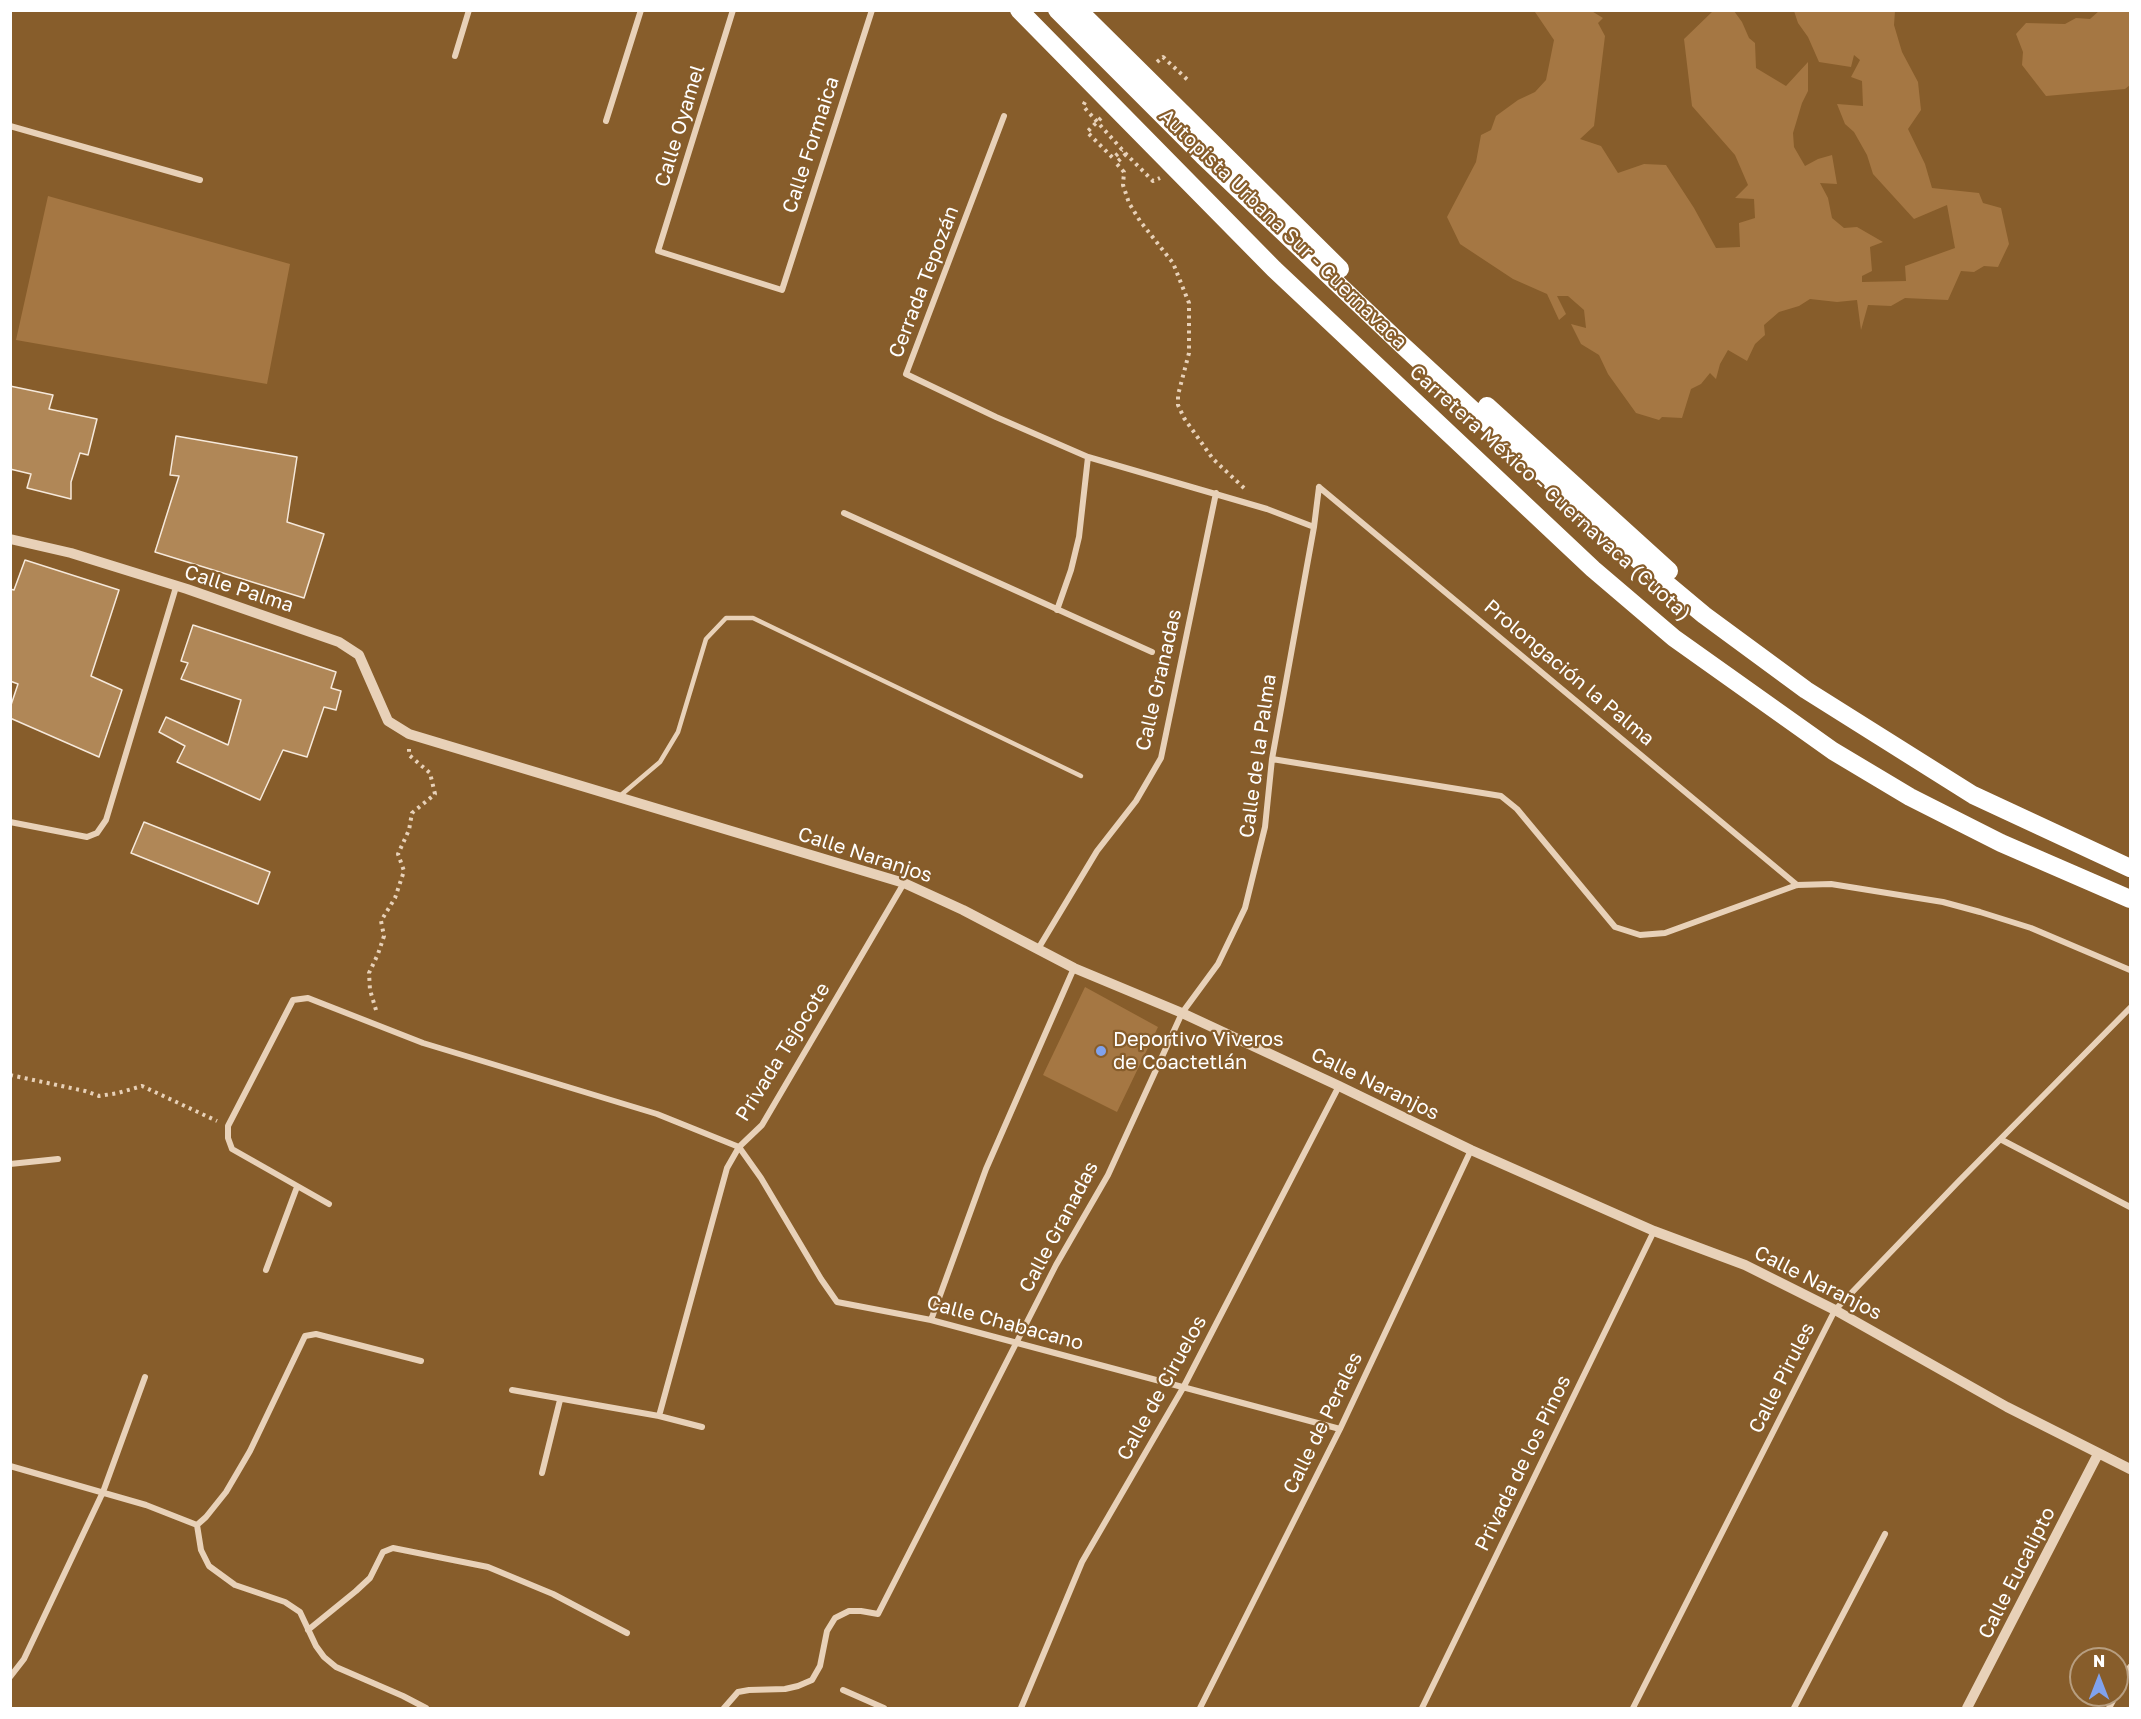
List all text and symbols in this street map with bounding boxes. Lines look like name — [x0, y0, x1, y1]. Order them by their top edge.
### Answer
street label: Calle Oyamel — [650, 62, 710, 190]
street label: Calle Formaica — [778, 74, 844, 216]
street label: Autopista Urbana Sur - Cuernavaca — [1154, 104, 1412, 354]
street label: Cerrada Tepozán — [884, 203, 964, 361]
street label: Carretera México - Cuernavaca (Cuota) — [1404, 360, 1696, 626]
street label: Calle Palma — [181, 560, 297, 618]
street label: Prolongación la Palma — [1479, 595, 1659, 751]
street label: Calle Granadas — [1131, 607, 1187, 753]
street label: Calle de la Palma — [1235, 672, 1281, 840]
street label: Calle Naranjos — [795, 822, 935, 888]
street label: Privada Tejocote — [731, 978, 835, 1126]
place label: Deportivo Viveros de Coactetlán — [1113, 1028, 1284, 1075]
street label: Calle Naranjos — [1307, 1043, 1443, 1125]
marker: Deportivo Viveros de Coactetlán — [1094, 1044, 1108, 1058]
street label: Calle Granadas — [1014, 1157, 1104, 1297]
street label: Calle Naranjos — [1750, 1241, 1886, 1325]
street label: Calle Chabacano — [924, 1291, 1086, 1355]
street label: Calle de Ciruelos — [1112, 1311, 1212, 1465]
street label: Calle Pirules — [1744, 1319, 1820, 1437]
street label: Calle de Perales — [1278, 1348, 1368, 1498]
street label: Privada de los Pinos — [1470, 1371, 1576, 1555]
street label: Calle Eucalipto — [1973, 1503, 2061, 1643]
north arrow — [2069, 1647, 2129, 1707]
text: N — [2093, 1651, 2105, 1671]

